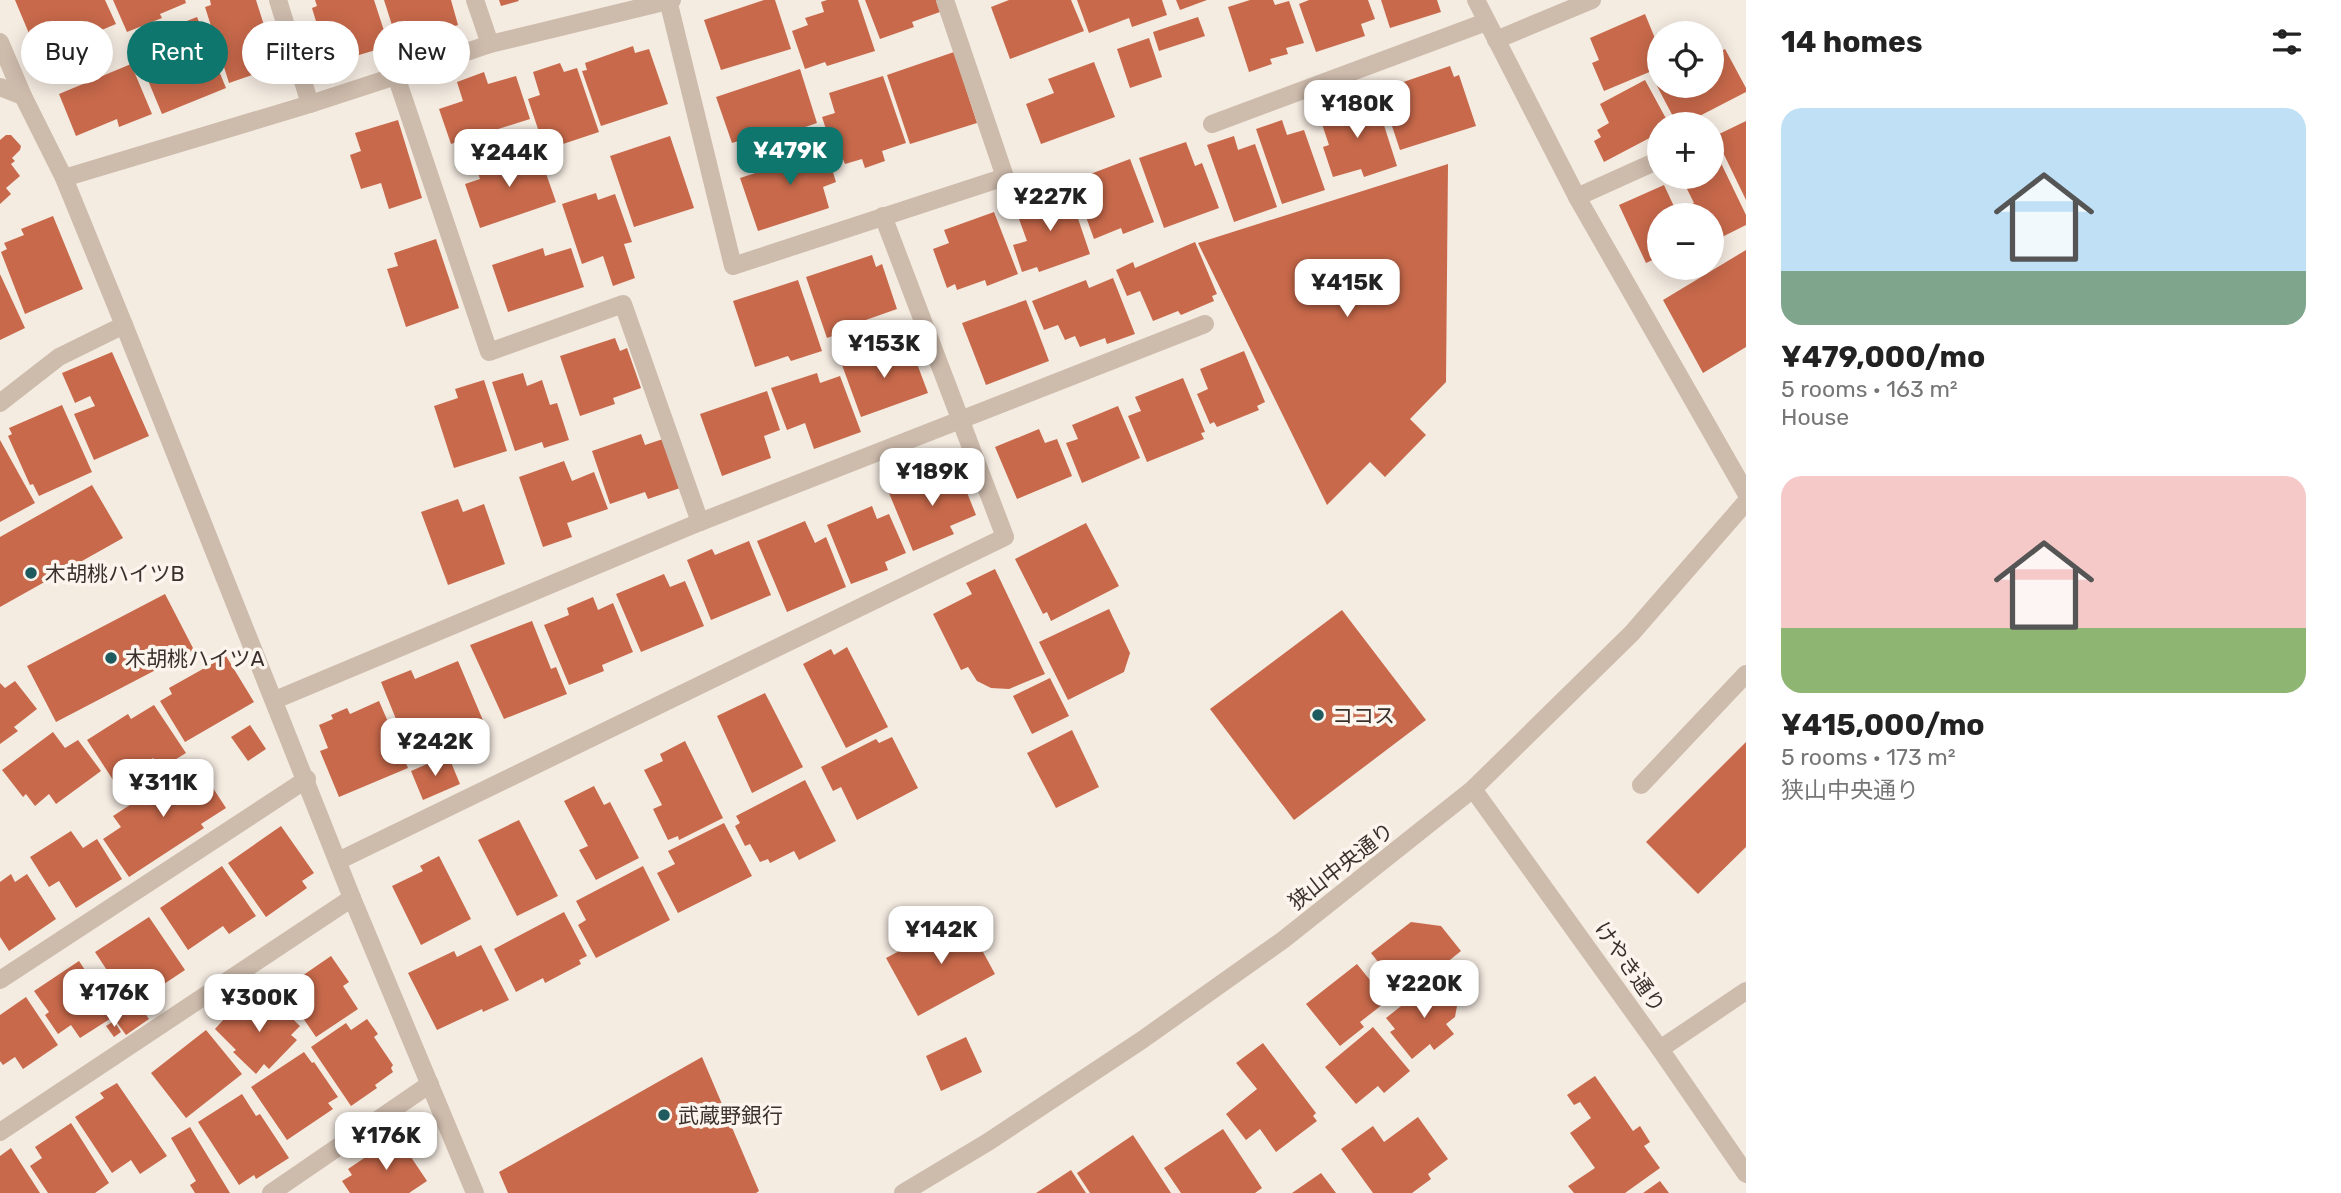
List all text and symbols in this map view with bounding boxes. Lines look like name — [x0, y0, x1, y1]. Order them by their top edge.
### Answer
chip: Buy — [21, 21, 113, 84]
chip: Rent — [127, 21, 228, 84]
chip: Filters — [242, 21, 359, 84]
chip: New — [373, 21, 470, 84]
map controls — [1647, 21, 1724, 280]
button: locate — [1647, 21, 1724, 98]
icon: filters — [2268, 23, 2306, 61]
text: 14 homes — [1781, 24, 1923, 60]
pin: ¥180K — [1308, 80, 1406, 140]
text: ¥180K — [1320, 89, 1394, 117]
button: + — [1647, 112, 1724, 189]
pin: ¥479K — [741, 128, 839, 187]
pin: ¥244K — [460, 130, 558, 189]
text: ¥479K — [753, 136, 827, 164]
text: ¥244K — [470, 138, 548, 166]
icon: home — [1981, 154, 2107, 280]
pin: ¥227K — [1001, 174, 1099, 233]
text: ¥227K — [1013, 182, 1087, 210]
button: − — [1647, 203, 1724, 280]
pin: ¥415K — [1298, 260, 1396, 319]
text: ¥415K — [1311, 268, 1383, 296]
pin: ¥153K — [835, 320, 933, 380]
text: ¥153K — [848, 329, 920, 357]
text: ¥479,000/mo — [1781, 339, 1985, 375]
text: 5 rooms · 163 m² — [1781, 375, 1958, 403]
text: House — [1781, 403, 1849, 431]
pin: ¥189K — [883, 448, 981, 508]
text: ¥189K — [896, 457, 968, 485]
icon: home — [1981, 522, 2107, 648]
place label: 木胡桃ハイツB — [45, 561, 185, 586]
marker: 木胡桃ハイツB — [23, 565, 39, 581]
place label: 木胡桃ハイツA — [125, 646, 265, 671]
marker: 木胡桃ハイツA — [103, 650, 119, 666]
place label: ココス — [1332, 703, 1395, 728]
marker: ココス — [1310, 707, 1326, 723]
text: ¥415,000/mo — [1781, 707, 1985, 743]
pin: ¥242K — [386, 718, 484, 778]
text: ¥242K — [397, 727, 473, 755]
text: 5 rooms · 173 m² — [1781, 743, 1956, 771]
pin: ¥311K — [114, 760, 212, 819]
text: ¥311K — [129, 768, 197, 796]
text: 狭山中央通り — [1781, 776, 1919, 804]
street label: 狭山中央通り — [1284, 817, 1398, 915]
pin: ¥142K — [892, 906, 990, 966]
text: ¥142K — [904, 915, 978, 943]
street label: けやき通り — [1590, 917, 1670, 1017]
pin: ¥220K — [1375, 960, 1473, 1020]
text: ¥220K — [1386, 969, 1462, 997]
pin: ¥176K — [65, 970, 163, 1029]
pin: ¥300K — [210, 974, 308, 1034]
text: ¥176K — [79, 978, 149, 1006]
text: ¥300K — [220, 983, 298, 1011]
place label: 武蔵野銀行 — [678, 1103, 783, 1128]
marker: 武蔵野銀行 — [656, 1107, 672, 1123]
pin: ¥176K — [337, 1112, 435, 1172]
text: ¥176K — [351, 1121, 421, 1149]

